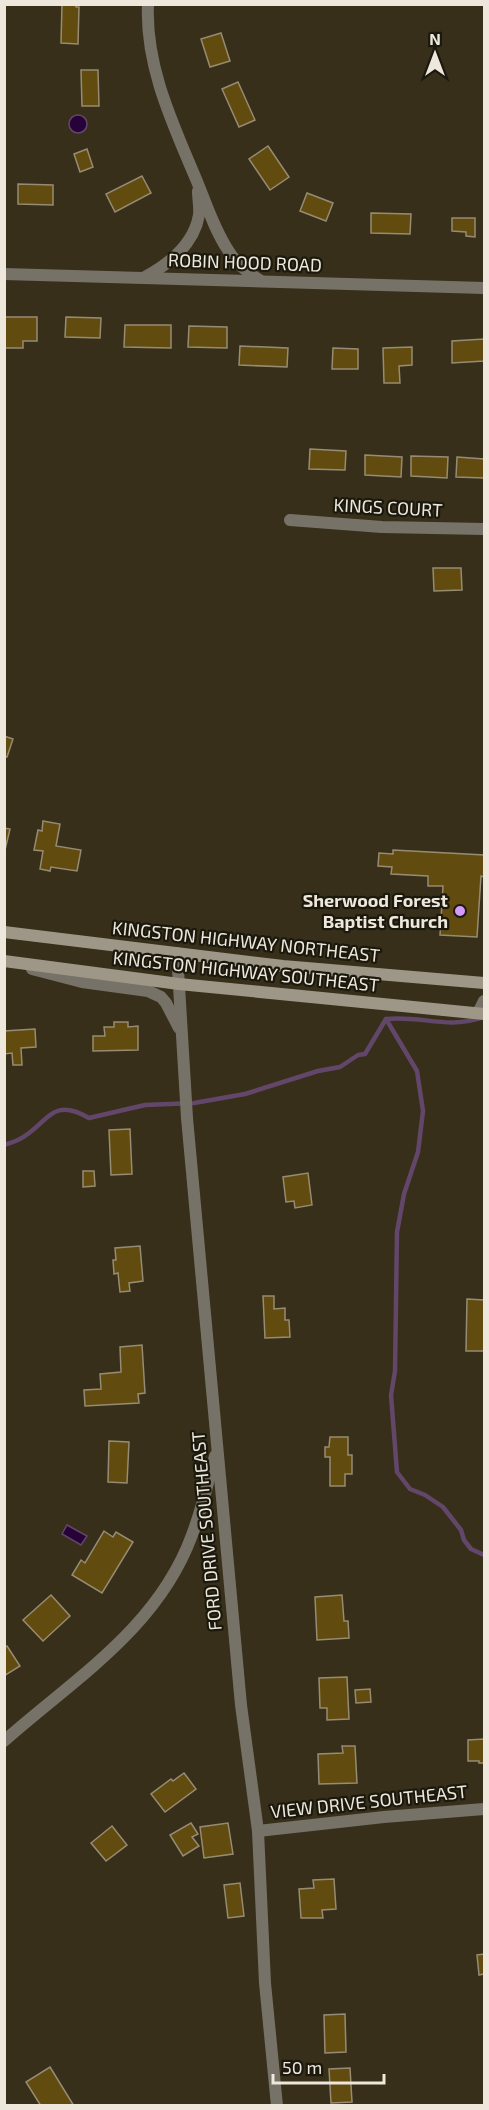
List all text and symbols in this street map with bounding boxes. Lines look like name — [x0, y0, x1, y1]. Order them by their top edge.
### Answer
north arrow — [405, 24, 465, 84]
text: N — [429, 29, 441, 48]
street label: ROBIN HOOD ROAD — [168, 248, 322, 276]
street label: KINGS COURT — [333, 493, 444, 521]
place label: Sherwood Forest Baptist Church — [303, 889, 449, 932]
marker: Sherwood Forest Baptist Church — [453, 904, 467, 918]
street label: KINGSTON HIGHWAY NORTHEAST — [111, 916, 382, 966]
street label: KINGSTON HIGHWAY SOUTHEAST — [112, 946, 381, 996]
street label: FORD DRIVE SOUTHEAST — [186, 1430, 226, 1632]
street label: VIEW DRIVE SOUTHEAST — [269, 1780, 469, 1822]
scale bar — [273, 2047, 384, 2085]
text: 50 m — [282, 2056, 322, 2078]

